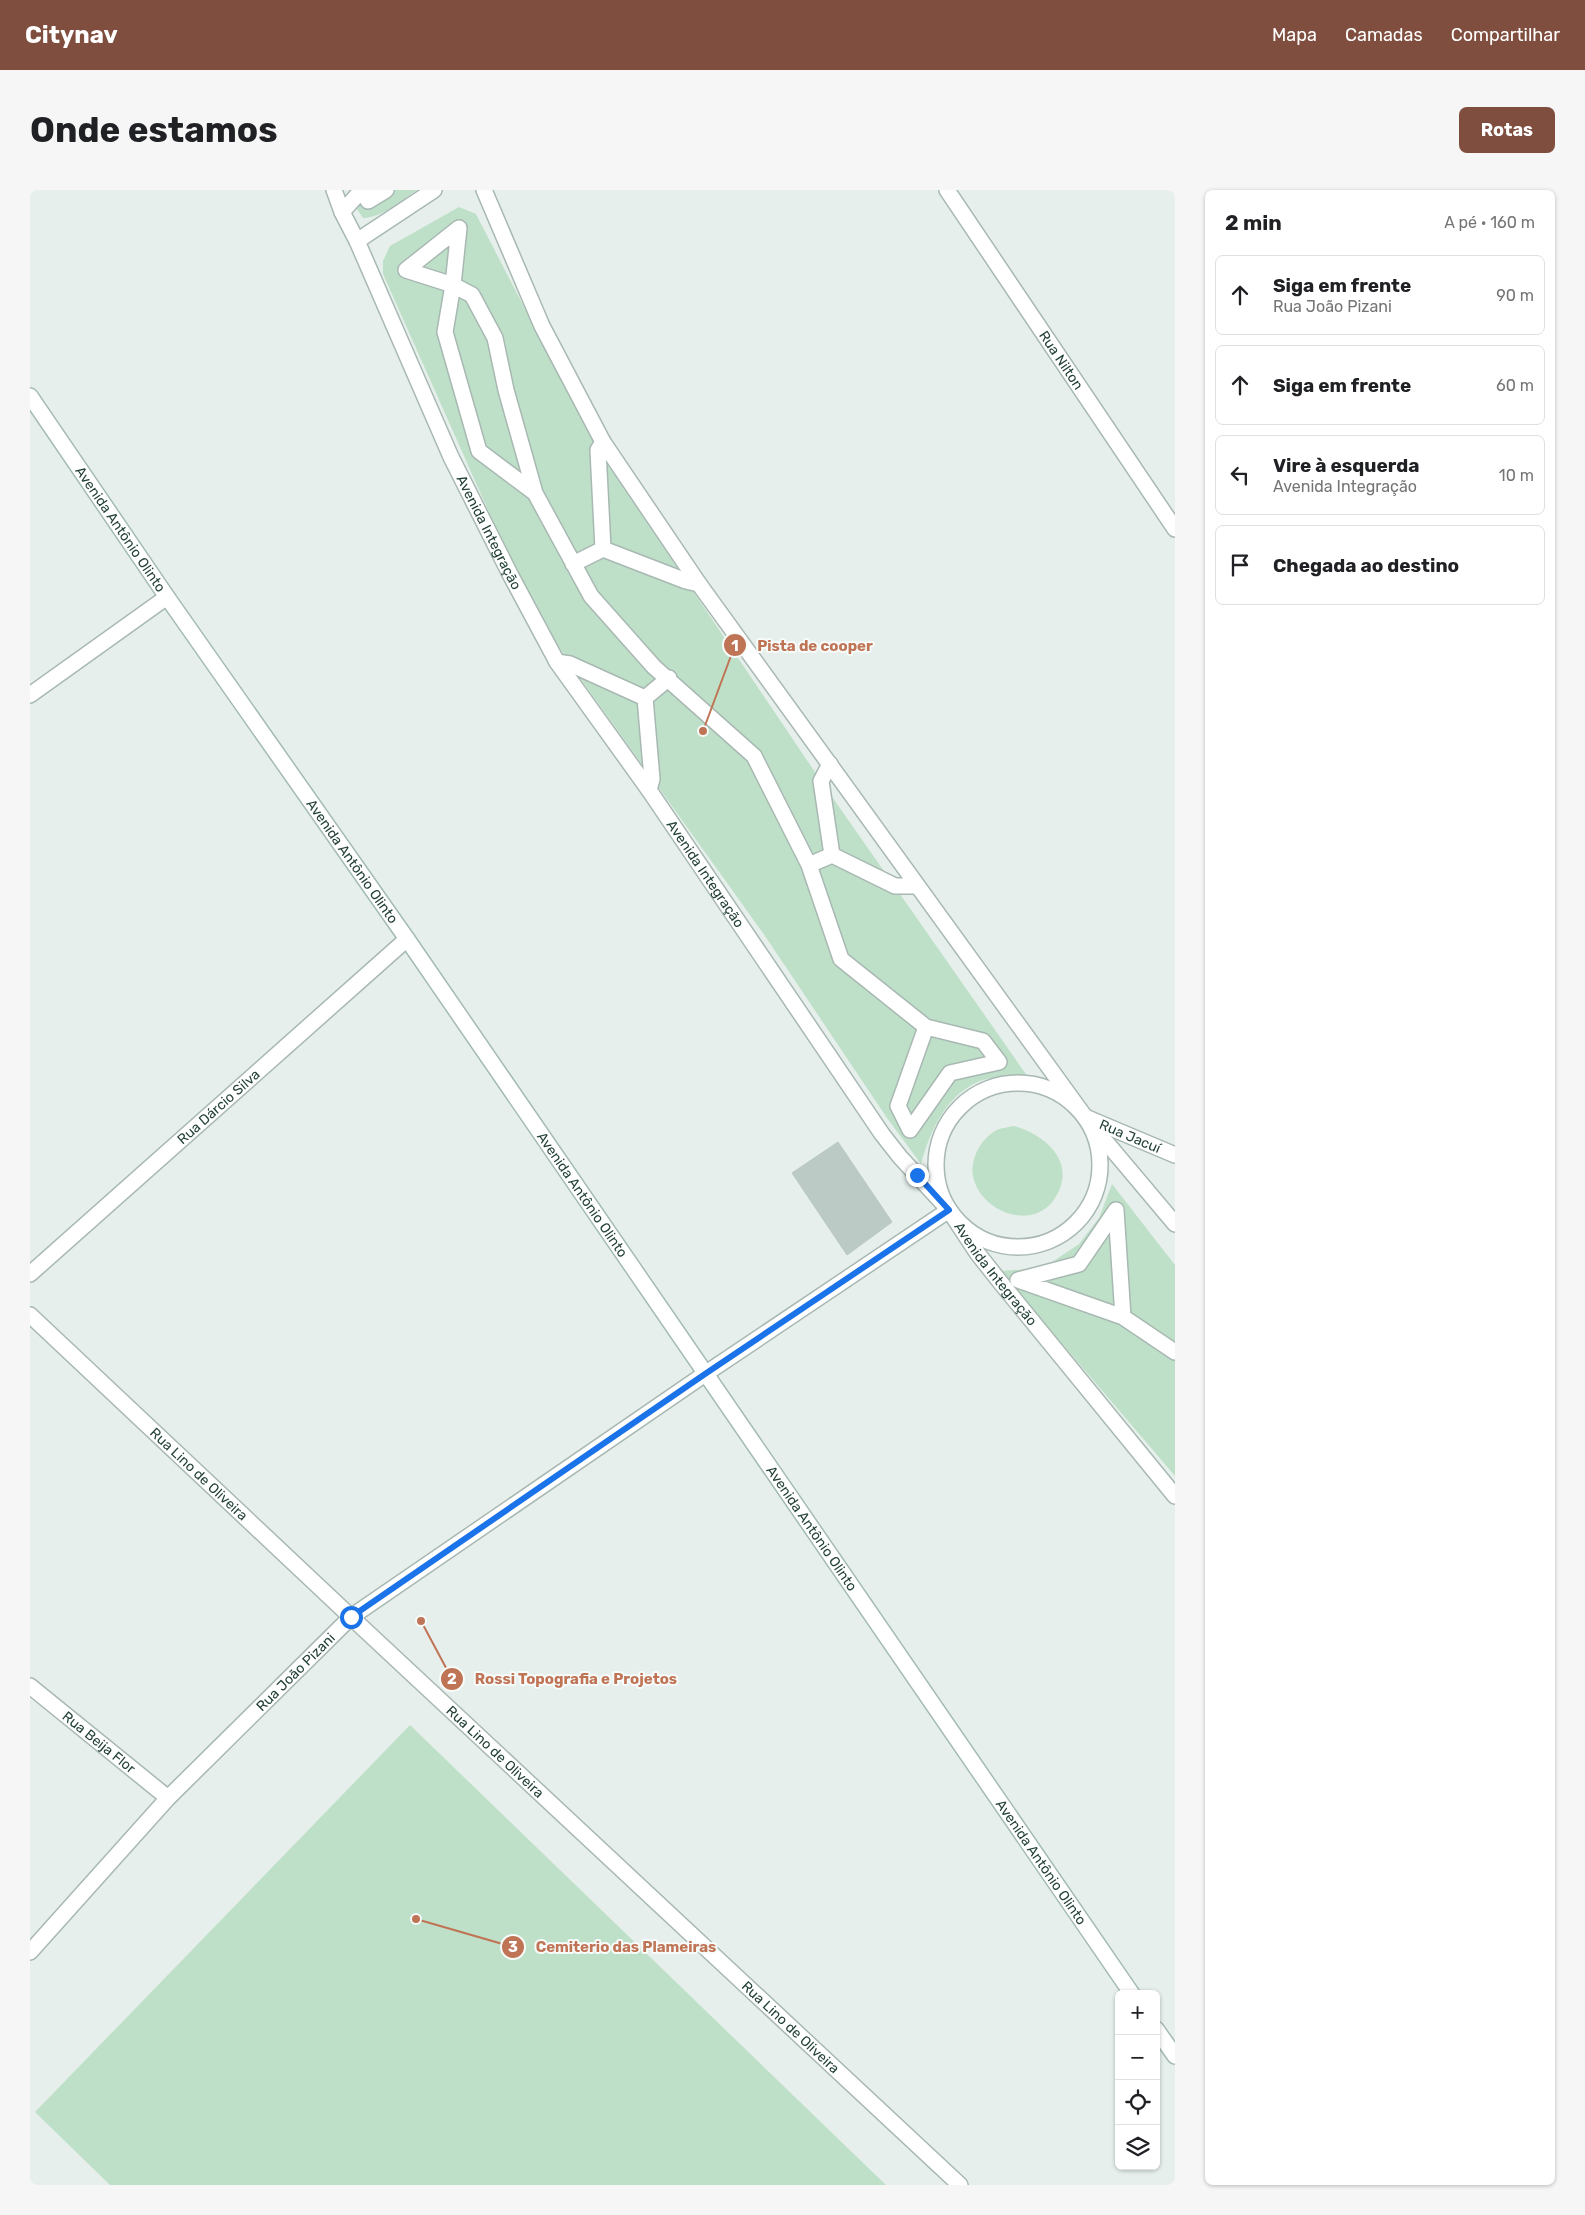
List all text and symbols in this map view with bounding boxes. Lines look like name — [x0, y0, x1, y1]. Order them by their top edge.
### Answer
text: Citynav — [25, 21, 118, 49]
text: Mapa — [1272, 24, 1317, 46]
text: Camadas — [1345, 24, 1423, 46]
text: Compartilhar — [1451, 24, 1560, 46]
button: Rotas — [1459, 107, 1555, 153]
text: Onde estamos — [30, 109, 278, 151]
text: 2 min — [1225, 210, 1282, 235]
text: A pé · 160 m — [1444, 213, 1535, 232]
text: Siga em frente — [1273, 274, 1411, 297]
icon: ahead — [1226, 281, 1254, 309]
text: 90 m — [1496, 286, 1534, 305]
text: Rua João Pizani — [1273, 297, 1392, 316]
street label: Rua Nilton — [1036, 327, 1087, 393]
icon: ahead — [1226, 371, 1254, 399]
text: Siga em frente — [1273, 374, 1411, 397]
text: 60 m — [1496, 376, 1534, 395]
text: Vire à esquerda — [1273, 454, 1420, 477]
icon: left — [1226, 461, 1254, 489]
street label: Avenida Antônio Olinto — [72, 463, 169, 595]
text: 10 m — [1499, 466, 1534, 485]
street label: Avenida Integração — [453, 472, 525, 592]
text: Avenida Integração — [1273, 477, 1417, 496]
icon: arrive — [1226, 551, 1254, 579]
text: Chegada ao destino — [1273, 554, 1459, 577]
callout: Pista de cooper — [722, 630, 883, 660]
text: 1 — [731, 637, 739, 655]
text: Pista de cooper — [757, 637, 873, 655]
street label: Avenida Antônio Olinto — [303, 796, 402, 927]
street label: Avenida Integração — [663, 817, 748, 931]
street label: Rua Dárcio Silva — [174, 1065, 263, 1148]
street label: Rua Jacuí — [1097, 1116, 1164, 1157]
street label: Avenida Antônio Olinto — [534, 1129, 632, 1260]
route end — [906, 1164, 929, 1187]
street label: Avenida Integração — [951, 1219, 1041, 1329]
street label: Rua Lino de Oliveira — [147, 1424, 251, 1524]
street label: Avenida Antônio Olinto — [763, 1462, 861, 1594]
route start — [340, 1606, 363, 1629]
street label: Rua João Pizani — [252, 1629, 338, 1715]
callout: Rossi Topografia e Projetos — [440, 1664, 687, 1694]
text: 2 — [447, 1670, 457, 1688]
text: Rossi Topografia e Projetos — [475, 1670, 677, 1688]
street label: Rua Lino de Oliveira — [443, 1702, 548, 1801]
street label: Rua Beija Flor — [59, 1707, 140, 1777]
street label: Avenida Antônio Olinto — [992, 1796, 1090, 1928]
callout: Cemiterio das Plameiras — [500, 1932, 726, 1962]
text: 3 — [508, 1938, 518, 1956]
text: Cemiterio das Plameiras — [536, 1938, 716, 1956]
street label: Rua Lino de Oliveira — [738, 1977, 843, 2077]
map controls — [1115, 1990, 1160, 2170]
button: + — [1115, 1990, 1160, 2035]
button: − — [1115, 2035, 1160, 2080]
button: locate — [1115, 2080, 1160, 2125]
button: layers — [1115, 2125, 1160, 2170]

